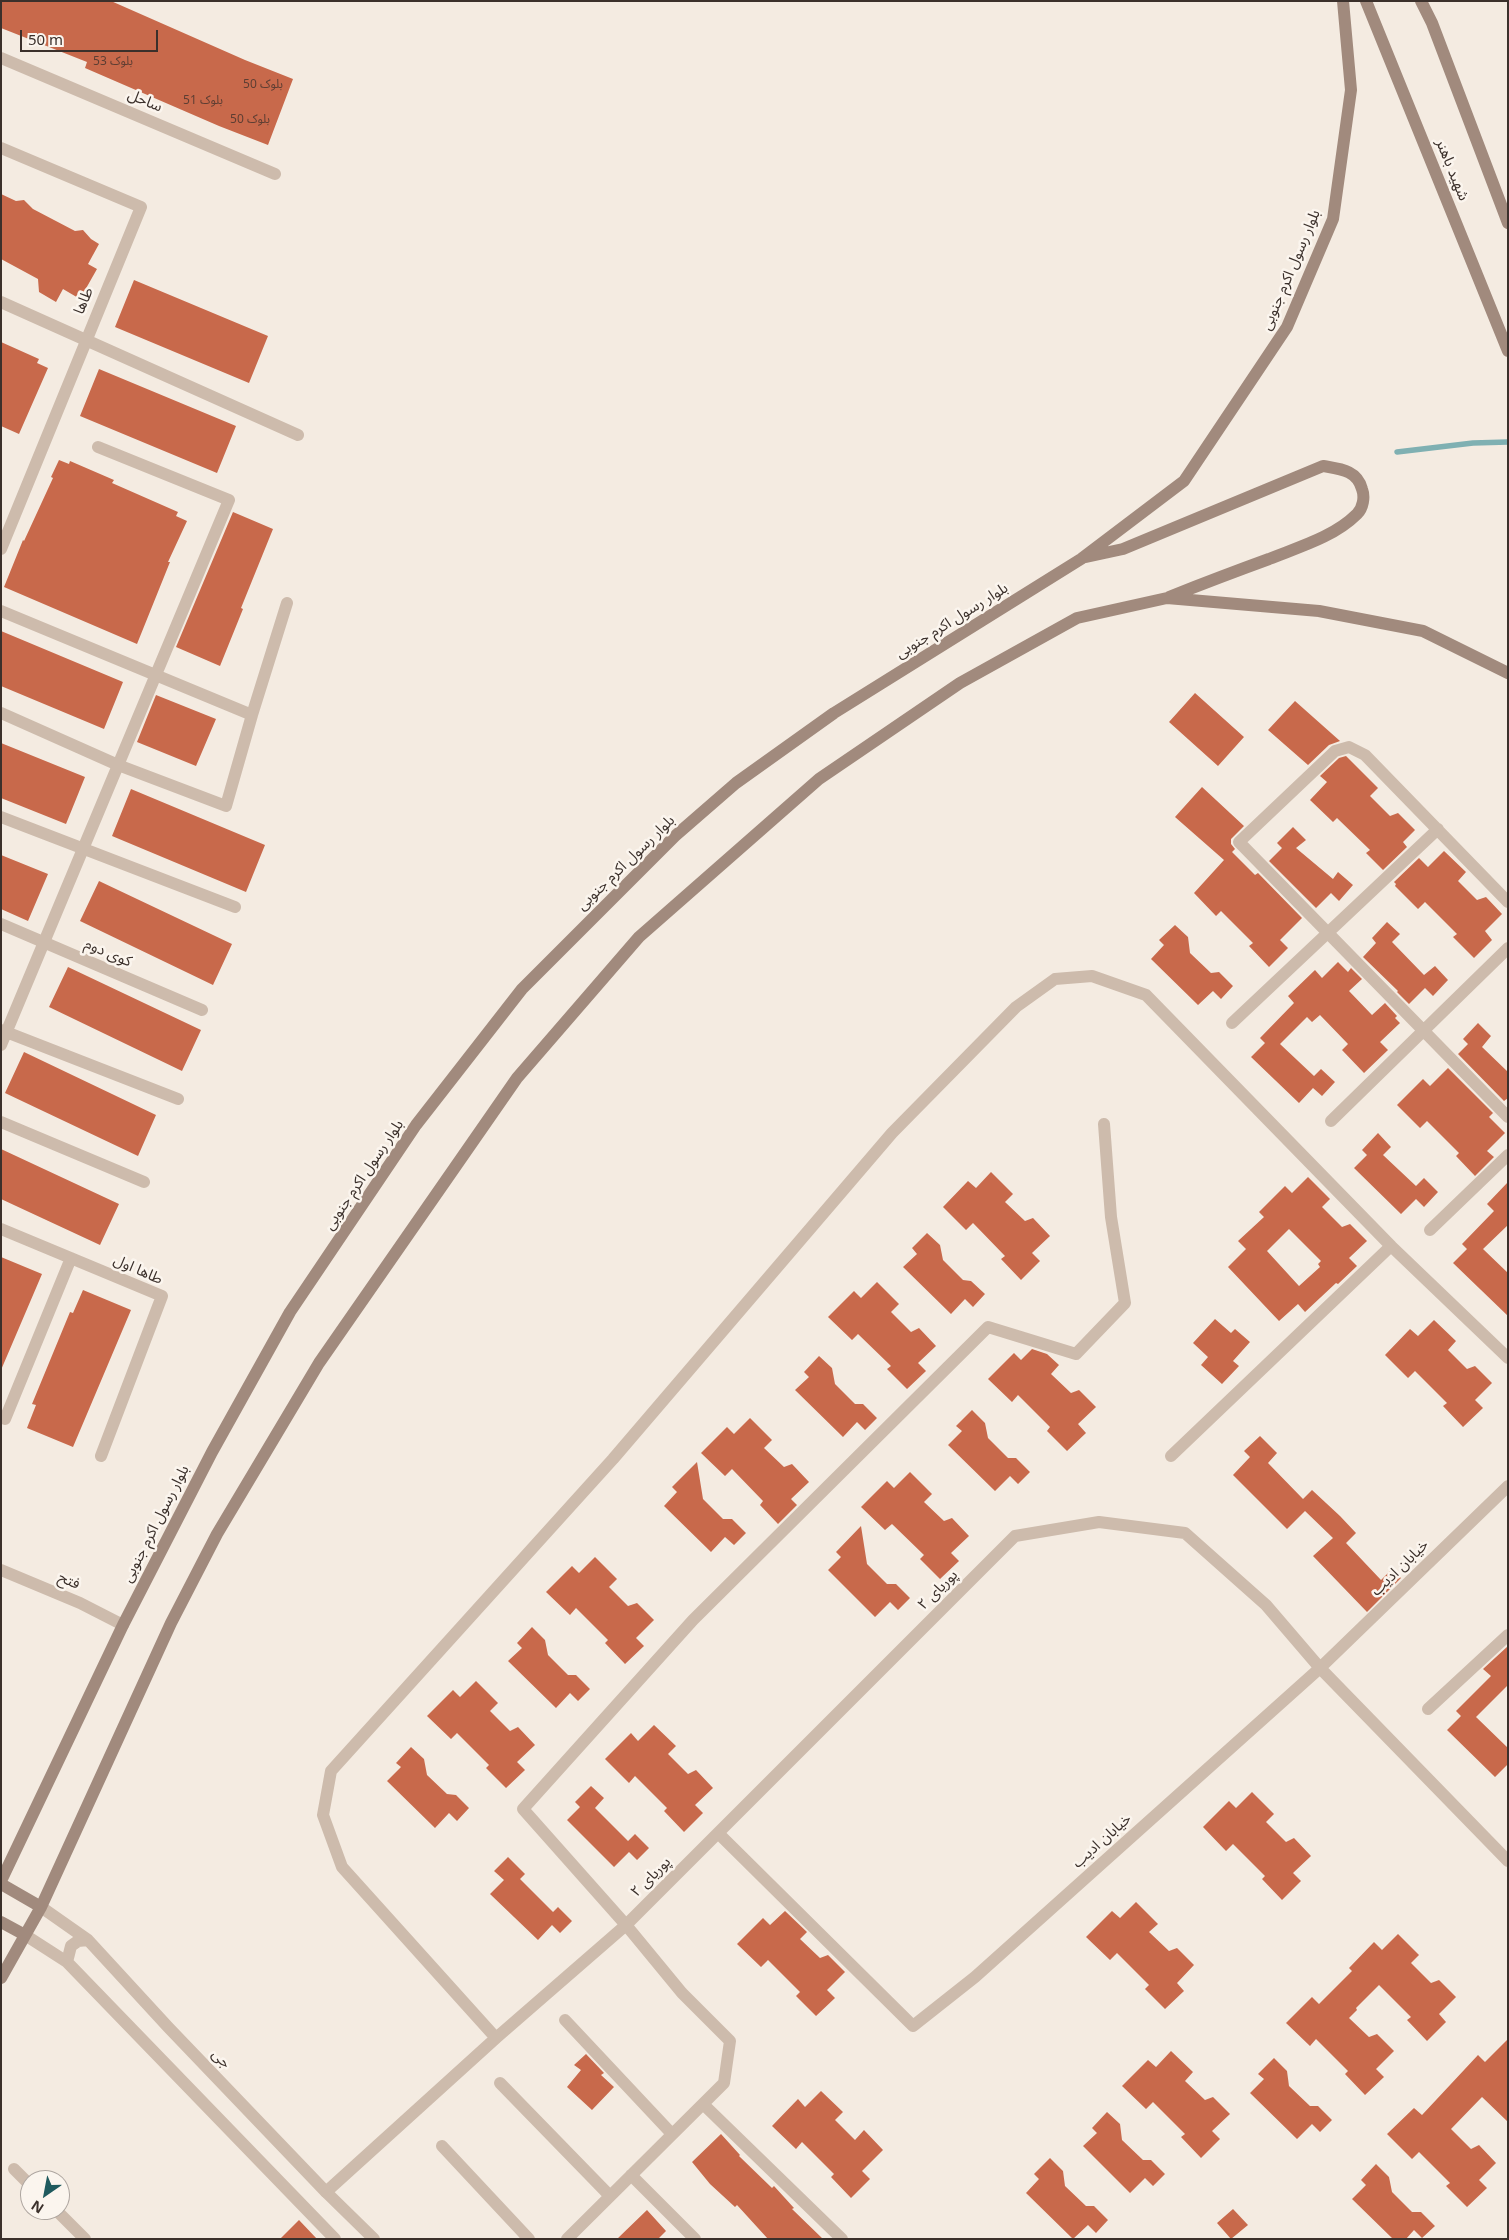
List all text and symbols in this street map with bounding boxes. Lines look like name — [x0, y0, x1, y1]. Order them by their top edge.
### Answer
scale bar — [22, 20, 160, 52]
text: 50 m — [28, 29, 63, 49]
house number: بلوک 53 — [93, 55, 133, 69]
house number: بلوک 50 — [243, 78, 283, 92]
street label: ساحل — [125, 86, 165, 116]
house number: بلوک 51 — [183, 94, 223, 108]
house number: بلوک 50 — [230, 113, 270, 127]
street label: شهید باهنر — [1431, 137, 1473, 203]
street label: بلوار رسول اکرم جنوبی — [1257, 207, 1325, 333]
street label: طاها — [70, 285, 98, 317]
street label: بلوار رسول اکرم جنوبی — [892, 579, 1012, 663]
street label: بلوار رسول اکرم جنوبی — [573, 812, 679, 914]
street label: کوی دوم — [82, 935, 134, 971]
street label: بلوار رسول اکرم جنوبی — [320, 1116, 408, 1234]
street label: طاها اول — [111, 1251, 165, 1289]
street label: بلوار رسول اکرم جنوبی — [119, 1462, 193, 1586]
street label: خیابان ادیب — [1368, 1536, 1432, 1600]
street label: پوریای ۲ — [914, 1566, 962, 1614]
street label: فتح — [55, 1568, 83, 1594]
street label: خیابان ادیب — [1069, 1810, 1135, 1872]
street label: پوریای ۲ — [627, 1853, 675, 1901]
street label: جی — [208, 2046, 234, 2072]
north arrow — [20, 2170, 70, 2220]
text: N — [27, 2196, 47, 2218]

